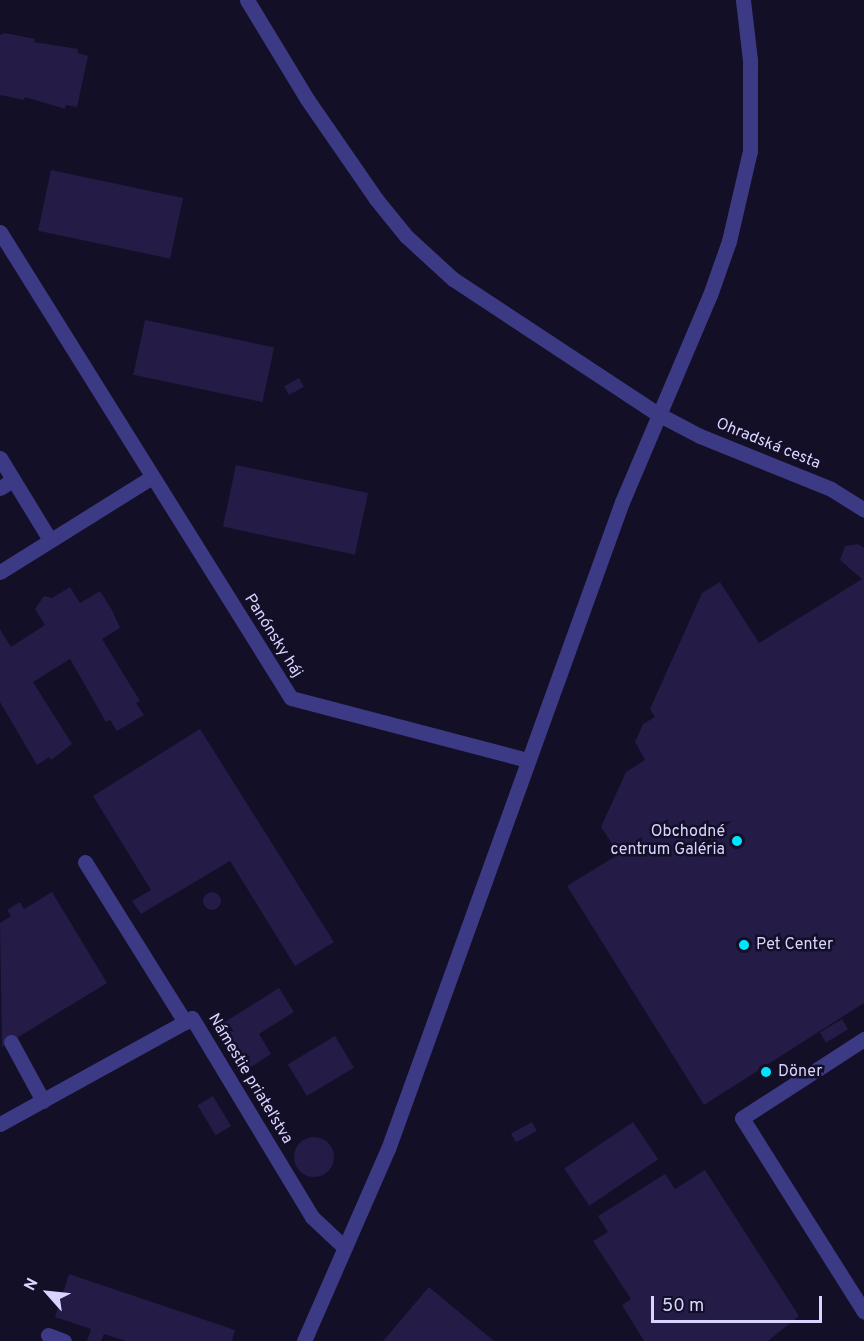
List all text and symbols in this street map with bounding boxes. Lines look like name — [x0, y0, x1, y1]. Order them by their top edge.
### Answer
street label: Ohradská cesta — [713, 414, 823, 474]
street label: Panónsky háj — [240, 591, 306, 681]
place label: Obchodné centrum Galéria — [611, 822, 725, 860]
marker: Obchodné centrum Galéria — [730, 834, 744, 848]
place label: Pet Center — [756, 935, 833, 955]
marker: Pet Center — [737, 938, 751, 952]
street label: Námestie priateľstva — [204, 1010, 296, 1148]
place label: Döner — [778, 1062, 822, 1082]
marker: Döner — [759, 1065, 773, 1079]
north arrow — [18, 1263, 78, 1323]
text: N — [20, 1275, 43, 1294]
scale bar — [654, 1284, 825, 1322]
text: 50 m — [662, 1295, 704, 1318]

